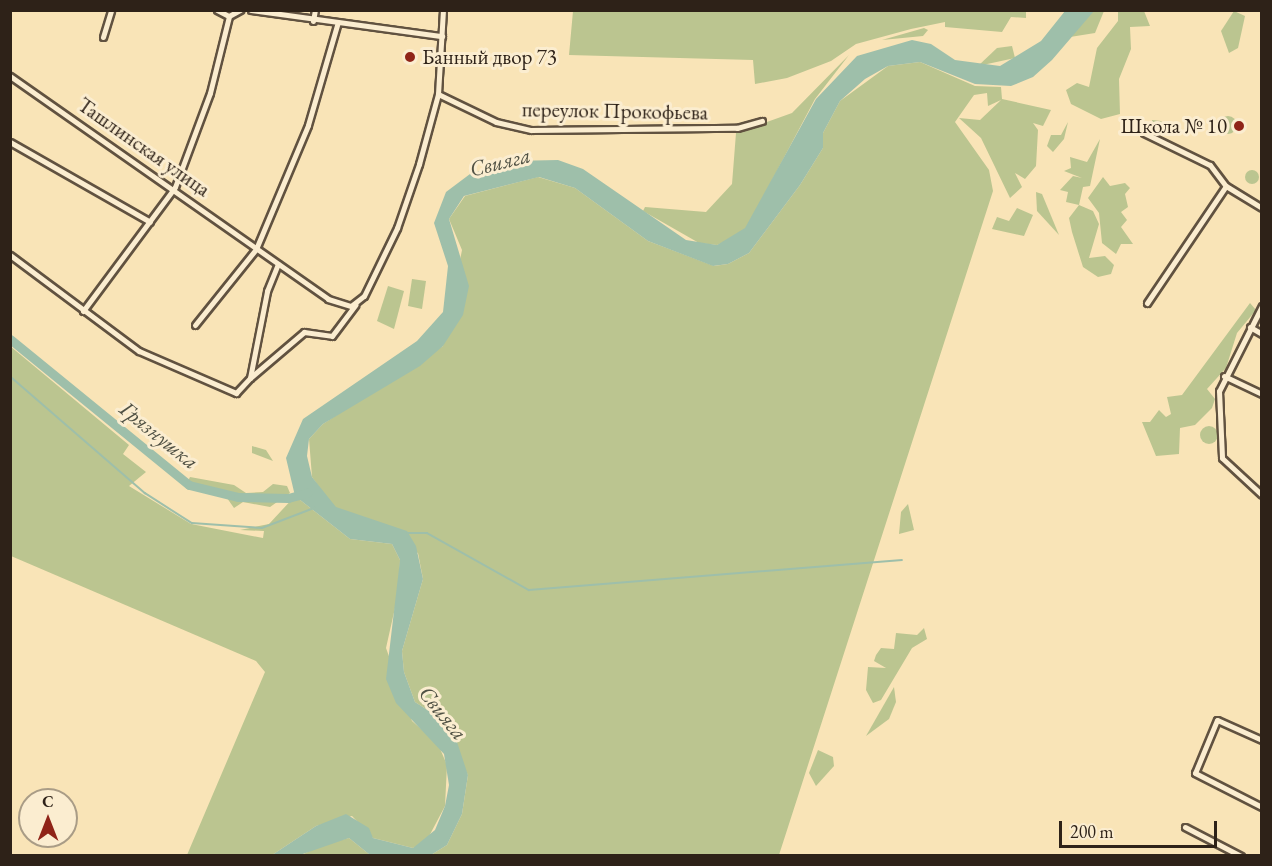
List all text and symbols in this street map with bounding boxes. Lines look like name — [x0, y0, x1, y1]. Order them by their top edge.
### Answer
place label: Банный двор 73 — [422, 44, 557, 70]
marker: Банный двор 73 — [403, 50, 417, 64]
street label: Ташлинская улица — [73, 92, 215, 202]
street label: переулок Прокофьева — [522, 97, 708, 125]
place label: Школа № 10 — [1121, 113, 1227, 139]
marker: Школа № 10 — [1232, 119, 1246, 133]
water label: Свияга — [467, 142, 533, 182]
water label: Грязнушка — [114, 395, 204, 475]
water label: Свияга — [413, 681, 473, 745]
north arrow — [18, 788, 78, 848]
text: С — [42, 791, 54, 812]
scale bar — [1062, 809, 1220, 847]
text: 200 m — [1070, 820, 1114, 843]

